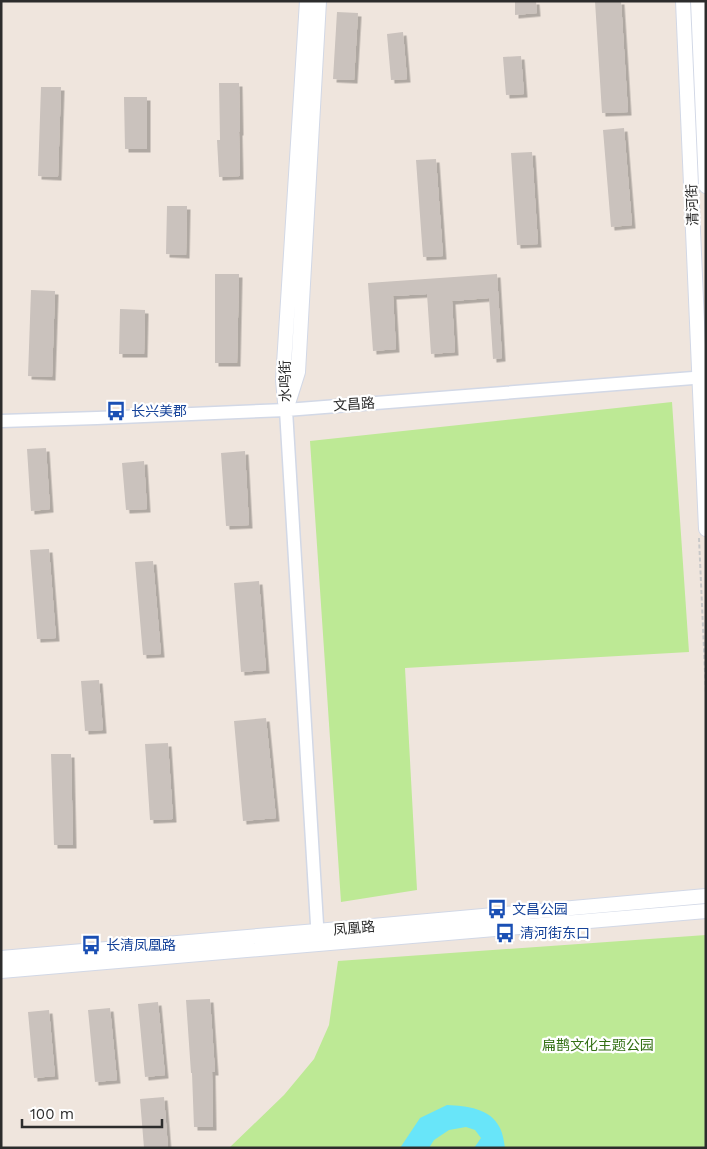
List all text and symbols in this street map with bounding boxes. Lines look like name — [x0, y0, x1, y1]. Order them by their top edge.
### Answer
street label: 清河街 — [683, 184, 701, 226]
street label: 水鸣街 — [277, 360, 293, 402]
street label: 文昌路 — [332, 395, 376, 413]
bus stop icon: 长兴美郡 — [105, 400, 127, 422]
place label: 长兴美郡 — [131, 403, 187, 419]
bus stop icon: 文昌公园 — [486, 898, 508, 920]
place label: 文昌公园 — [512, 901, 568, 917]
street label: 凤凰路 — [332, 918, 376, 938]
bus stop icon: 清河街东口 — [494, 922, 516, 944]
place label: 清河街东口 — [520, 925, 590, 941]
bus stop icon: 长清凤凰路 — [80, 934, 102, 956]
place label: 长清凤凰路 — [106, 937, 176, 953]
park label: 扁鹊文化主题公园 — [542, 1037, 654, 1053]
scale bar — [22, 1096, 162, 1128]
text: 100 m — [30, 1105, 74, 1123]

